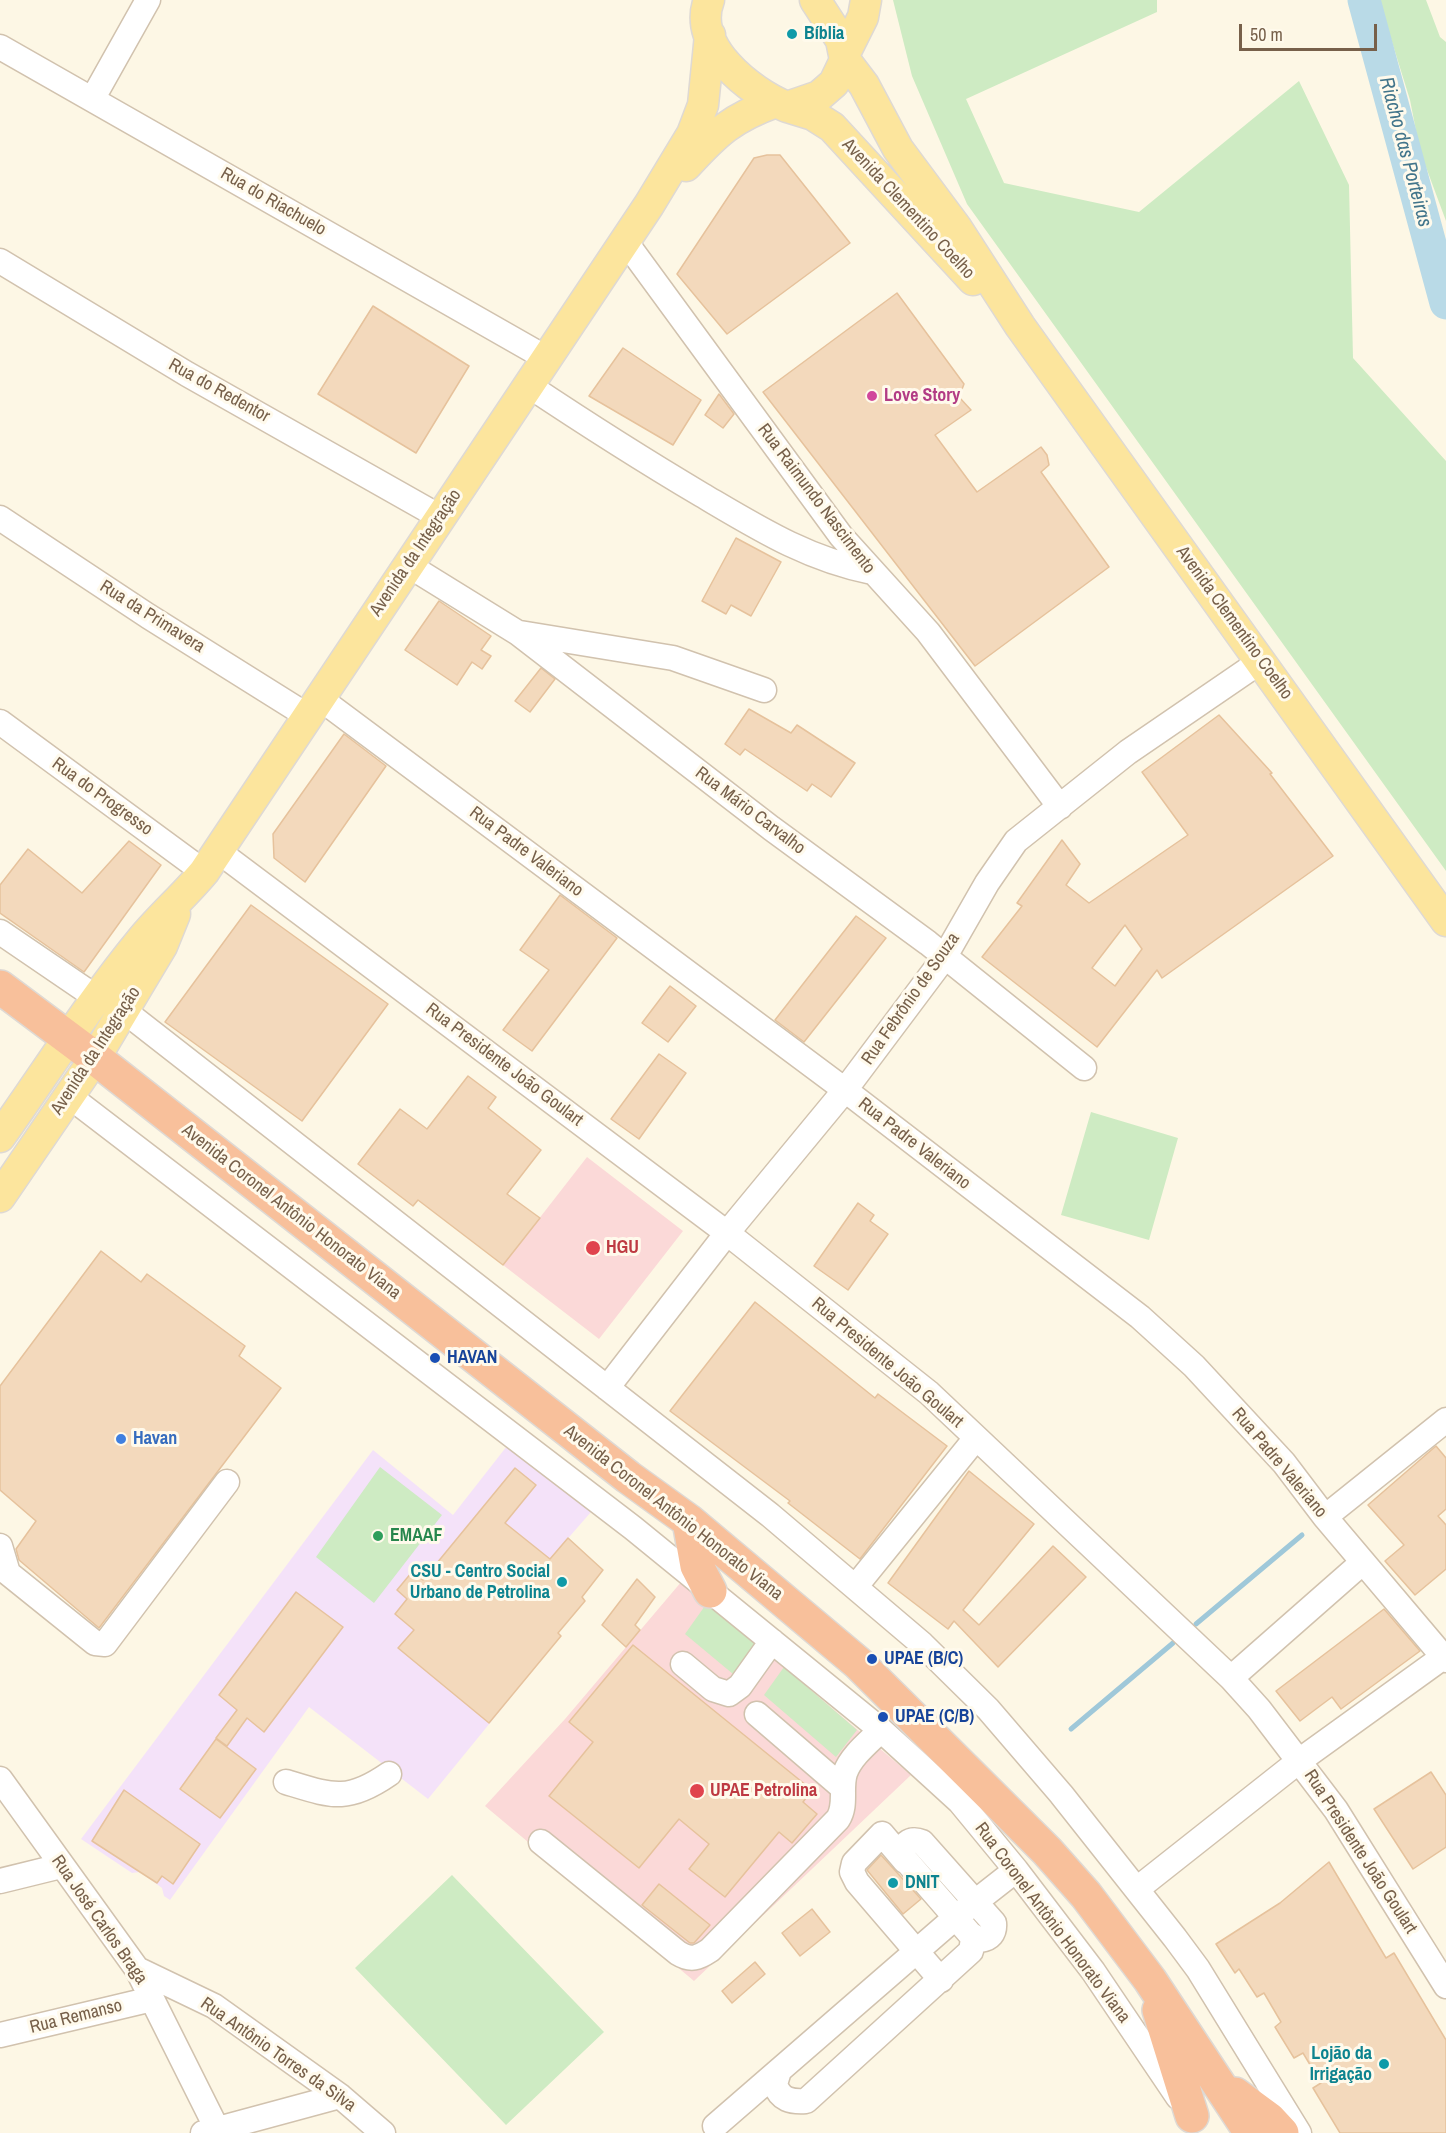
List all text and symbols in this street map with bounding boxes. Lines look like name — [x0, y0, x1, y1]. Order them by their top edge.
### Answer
scale bar — [1242, 12, 1380, 50]
text: 50 m — [1250, 22, 1283, 47]
place label: Bíblia — [804, 23, 844, 45]
marker: Bíblia — [785, 27, 799, 41]
water label: Riacho das Porteiras — [1373, 74, 1437, 230]
street label: Avenida Clementino Coelho — [837, 134, 979, 284]
street label: Rua do Riachuelo — [216, 163, 330, 241]
street label: Rua do Redentor — [165, 354, 273, 428]
place label: Love Story — [884, 385, 960, 407]
marker: Love Story — [865, 389, 879, 403]
street label: Rua Raimundo Nascimento — [753, 420, 879, 578]
street label: Avenida da Integração — [366, 485, 466, 621]
street label: Avenida Clementino Coelho — [1171, 542, 1297, 704]
street label: Rua da Primavera — [95, 576, 209, 658]
street label: Rua do Progresso — [48, 753, 156, 841]
street label: Rua Mário Carvalho — [691, 763, 809, 859]
street label: Rua Padre Valeriano — [465, 802, 587, 902]
street label: Rua Febrônio de Souza — [857, 929, 965, 1069]
street label: Avenida da Integração — [47, 983, 145, 1119]
street label: Rua Presidente João Goulart — [421, 999, 587, 1131]
street label: Rua Padre Valeriano — [853, 1093, 975, 1195]
street label: Avenida Coronel Antônio Honorato Viana — [177, 1120, 405, 1304]
place label: HGU — [606, 1237, 639, 1259]
marker: HGU — [584, 1239, 602, 1257]
street label: Rua Presidente João Goulart — [807, 1293, 967, 1433]
place label: HAVAN — [447, 1347, 497, 1369]
marker: HAVAN — [428, 1351, 442, 1365]
street label: Rua Padre Valeriano — [1227, 1404, 1331, 1522]
street label: Avenida Coronel Antônio Honorato Viana — [559, 1421, 787, 1605]
place label: Havan — [133, 1428, 177, 1450]
marker: Havan — [114, 1432, 128, 1446]
place label: EMAAF — [390, 1525, 442, 1547]
marker: EMAAF — [371, 1529, 385, 1543]
place label: CSU - Centro Social Urbano de Petrolina — [410, 1561, 550, 1604]
marker: CSU - Centro Social Urbano de Petrolina — [555, 1575, 569, 1589]
place label: UPAE (B/C) — [884, 1648, 963, 1670]
marker: UPAE (B/C) — [865, 1652, 879, 1666]
place label: UPAE (C/B) — [895, 1706, 974, 1728]
marker: UPAE (C/B) — [876, 1710, 890, 1724]
street label: Rua Presidente João Goulart — [1299, 1766, 1421, 1938]
place label: UPAE Petrolina — [710, 1780, 817, 1802]
marker: UPAE Petrolina — [688, 1782, 706, 1800]
street label: Rua Coronel Antônio Honorato Viana — [970, 1819, 1134, 2027]
street label: Rua José Carlos Braga — [46, 1851, 152, 1989]
place label: DNIT — [905, 1872, 939, 1894]
marker: DNIT — [886, 1876, 900, 1890]
street label: Rua Antônio Torres da Silva — [196, 1993, 360, 2117]
street label: Rua Remanso — [28, 1995, 124, 2039]
place label: Lojão da Irrigação — [1310, 2043, 1372, 2086]
marker: Lojão da Irrigação — [1377, 2057, 1391, 2071]

